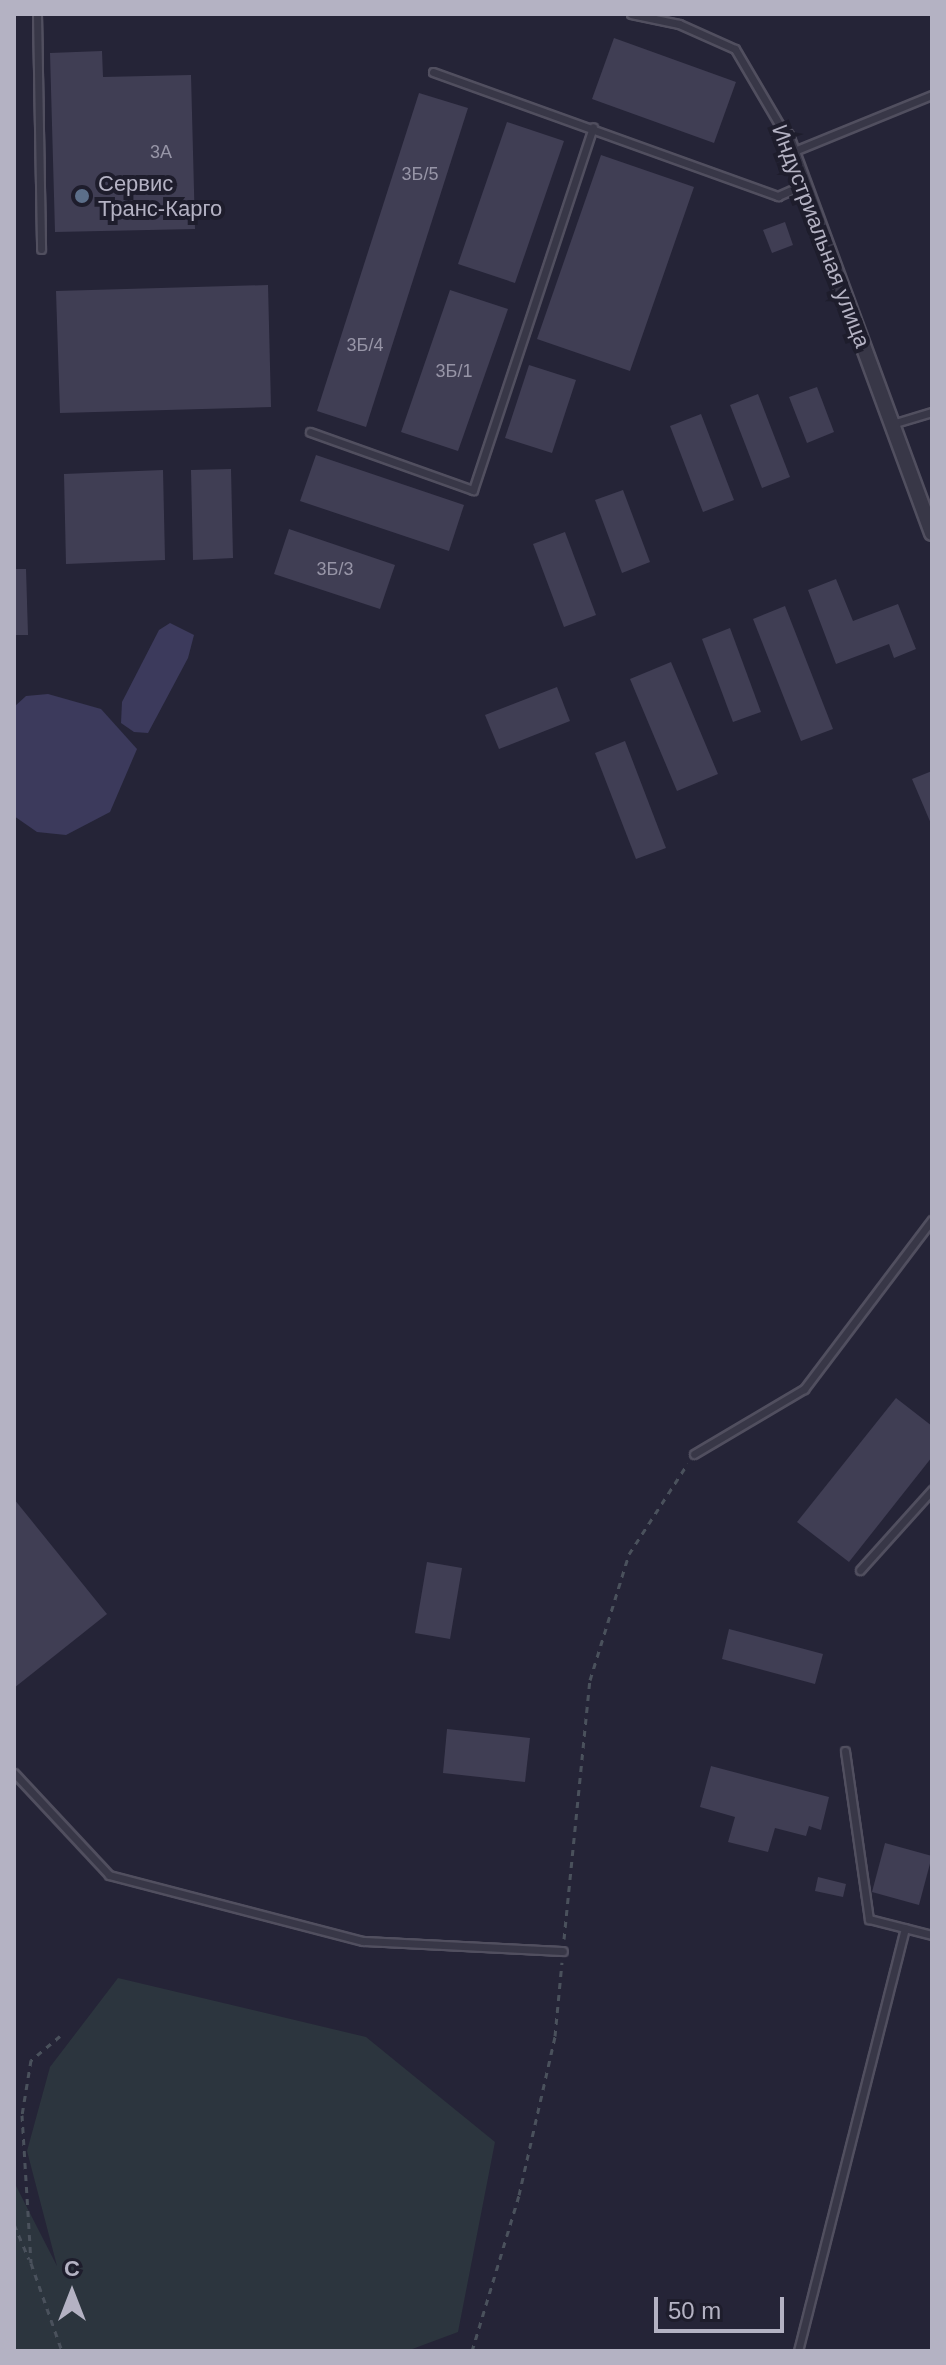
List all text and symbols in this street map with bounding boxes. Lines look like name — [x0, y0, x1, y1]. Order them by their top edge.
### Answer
street label: Индустриальная улица — [766, 121, 876, 351]
house number: 3А — [150, 141, 172, 163]
house number: 3Б/5 — [402, 163, 438, 185]
place label: Сервис Транс-Карго — [98, 170, 222, 222]
marker: Сервис Транс-Карго — [73, 187, 91, 205]
house number: 3Б/4 — [347, 334, 383, 356]
house number: 3Б/1 — [436, 360, 472, 382]
house number: 3Б/3 — [317, 558, 353, 580]
north arrow — [32, 2253, 112, 2333]
text: С — [64, 2256, 80, 2281]
scale bar — [658, 2281, 788, 2331]
text: 50 m — [668, 2297, 721, 2324]

